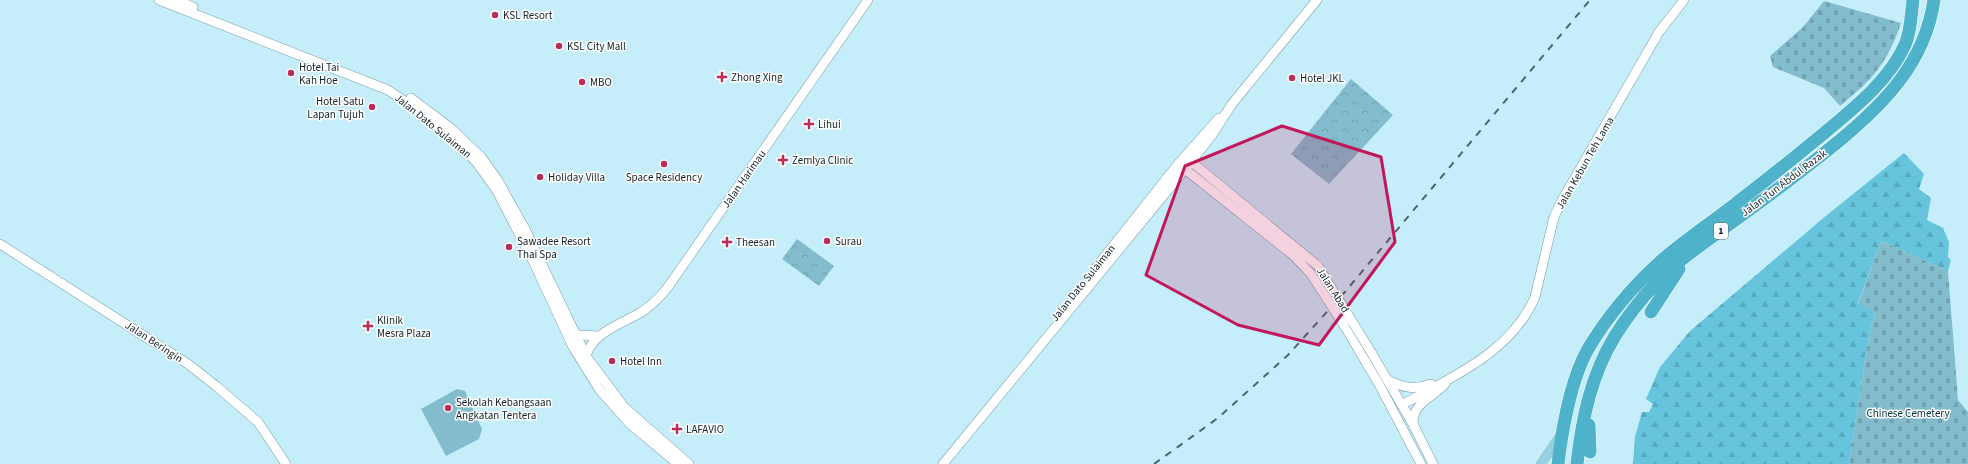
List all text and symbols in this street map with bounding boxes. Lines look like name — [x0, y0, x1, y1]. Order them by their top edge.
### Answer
place label: KSL Resort — [503, 8, 553, 23]
marker: KSL Resort — [490, 10, 500, 20]
place label: KSL City Mall — [567, 39, 626, 54]
marker: KSL City Mall — [554, 41, 564, 51]
place label: Hotel Tai Kah Hoe — [299, 60, 339, 88]
marker: Hotel Tai Kah Hoe — [286, 68, 296, 78]
place label: Zhong Xing — [731, 70, 783, 85]
marker: Zhong Xing — [716, 71, 728, 83]
place label: Hotel JKL — [1300, 71, 1345, 86]
marker: Hotel JKL — [1287, 73, 1297, 83]
place label: MBO — [590, 75, 612, 90]
marker: MBO — [577, 77, 587, 87]
street label: Jalan Dato Sulaiman — [391, 90, 475, 162]
place label: Hotel Satu Lapan Tujuh — [307, 94, 364, 122]
marker: Hotel Satu Lapan Tujuh — [367, 102, 377, 112]
street label: Jalan Kebun Teh Lama — [1553, 114, 1617, 212]
place label: Lihui — [818, 117, 841, 132]
marker: Lihui — [803, 118, 815, 130]
street label: Jalan Tun Abdul Razak — [1738, 146, 1830, 220]
street label: Jalan Harimau — [719, 147, 769, 211]
place label: Zemlya Clinic — [792, 153, 853, 168]
marker: Zemlya Clinic — [777, 154, 789, 166]
marker: Space Residency — [659, 159, 669, 169]
place label: Holiday Villa — [548, 170, 605, 185]
place label: Space Residency — [626, 170, 702, 185]
marker: Holiday Villa — [535, 172, 545, 182]
road number: 1 — [1714, 223, 1728, 239]
place label: Sawadee Resort Thai Spa — [517, 234, 591, 262]
place label: Surau — [835, 234, 862, 249]
place label: Theesan — [736, 235, 775, 250]
marker: Theesan — [721, 236, 733, 248]
marker: Surau — [822, 236, 832, 246]
street label: Jalan Dato Sulaiman — [1047, 241, 1119, 325]
marker: Sawadee Resort Thai Spa — [504, 242, 514, 252]
street label: Jalan Abad — [1313, 264, 1353, 316]
place label: Klinik Mesra Plaza — [377, 313, 431, 341]
street label: Jalan Beringin — [122, 318, 186, 366]
marker: Klinik Mesra Plaza — [362, 320, 374, 332]
place label: Hotel Inn — [620, 354, 662, 369]
marker: Hotel Inn — [607, 356, 617, 366]
place label: Sekolah Kebangsaan Angkatan Tentera — [456, 395, 552, 423]
marker: Sekolah Kebangsaan Angkatan Tentera — [443, 403, 453, 413]
park label: Chinese Cemetery — [1866, 406, 1950, 421]
place label: LAFAVIO — [686, 422, 724, 437]
marker: LAFAVIO — [671, 423, 683, 435]

